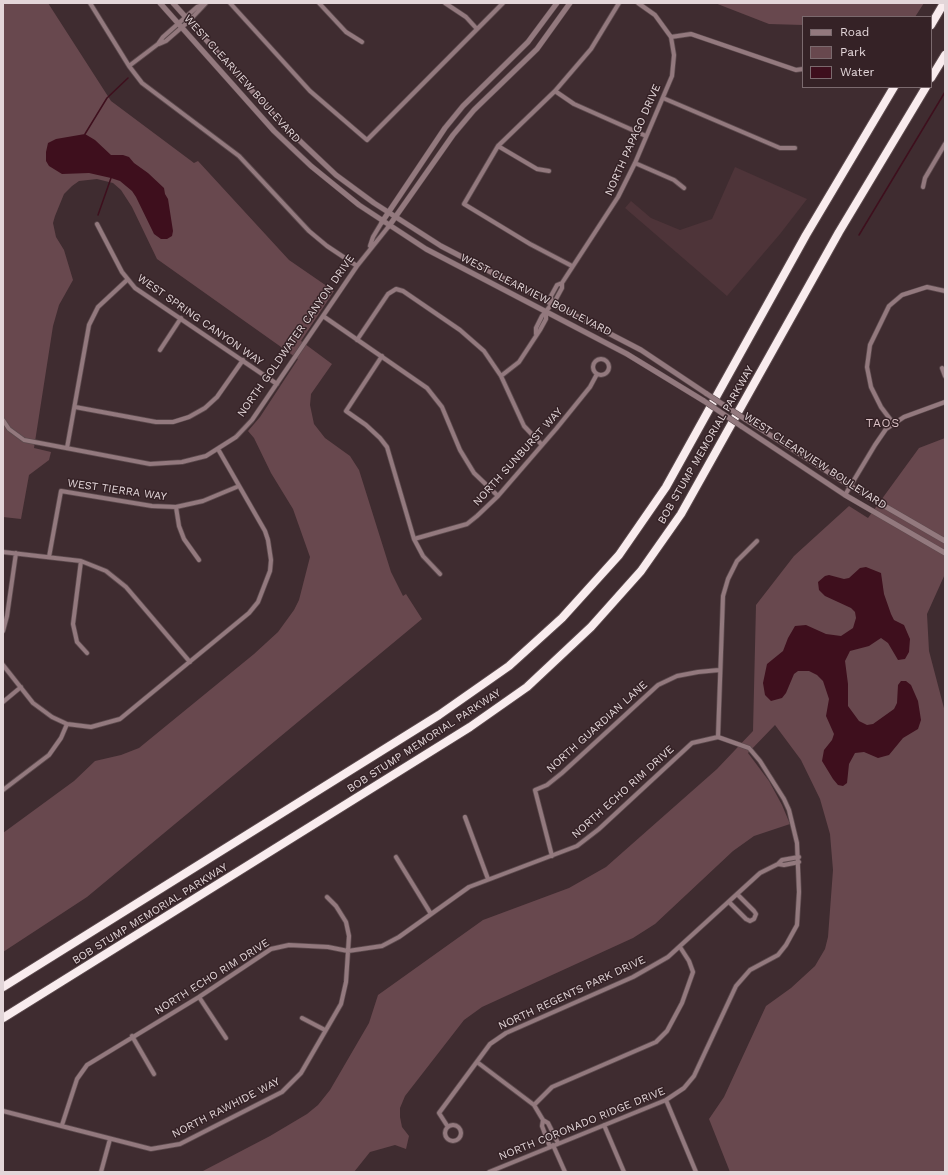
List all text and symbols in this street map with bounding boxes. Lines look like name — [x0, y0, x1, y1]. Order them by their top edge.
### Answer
street label: WEST CLEARVIEW BOULEVARD — [181, 12, 303, 146]
legend — [802, 16, 932, 88]
text: Road — [840, 25, 869, 39]
text: Park — [840, 45, 866, 59]
text: Water — [840, 65, 874, 79]
street label: NORTH PAPAGO DRIVE — [602, 82, 664, 198]
street label: WEST CLEARVIEW BOULEVARD — [458, 251, 614, 339]
street label: NORTH GOLDWATER CANYON DRIVE — [235, 252, 357, 420]
street label: WEST SPRING CANYON WAY — [134, 271, 266, 369]
street label: BOB STUMP MEMORIAL PARKWAY — [655, 364, 757, 526]
street label: NORTH SUNBURST WAY — [471, 405, 565, 509]
street label: WEST CLEARVIEW BOULEVARD — [741, 410, 889, 512]
district label: TAOS — [866, 416, 900, 430]
street label: WEST TIERRA WAY — [66, 476, 168, 504]
street label: NORTH GUARDIAN LANE — [544, 678, 650, 776]
street label: BOB STUMP MEMORIAL PARKWAY — [345, 686, 503, 796]
street label: NORTH ECHO RIM DRIVE — [569, 743, 677, 841]
street label: BOB STUMP MEMORIAL PARKWAY — [70, 861, 230, 967]
street label: NORTH ECHO RIM DRIVE — [152, 936, 272, 1018]
street label: NORTH REGENTS PARK DRIVE — [496, 953, 648, 1033]
street label: NORTH RAWHIDE WAY — [170, 1075, 282, 1141]
street label: NORTH CORONADO RIDGE DRIVE — [497, 1084, 667, 1164]

